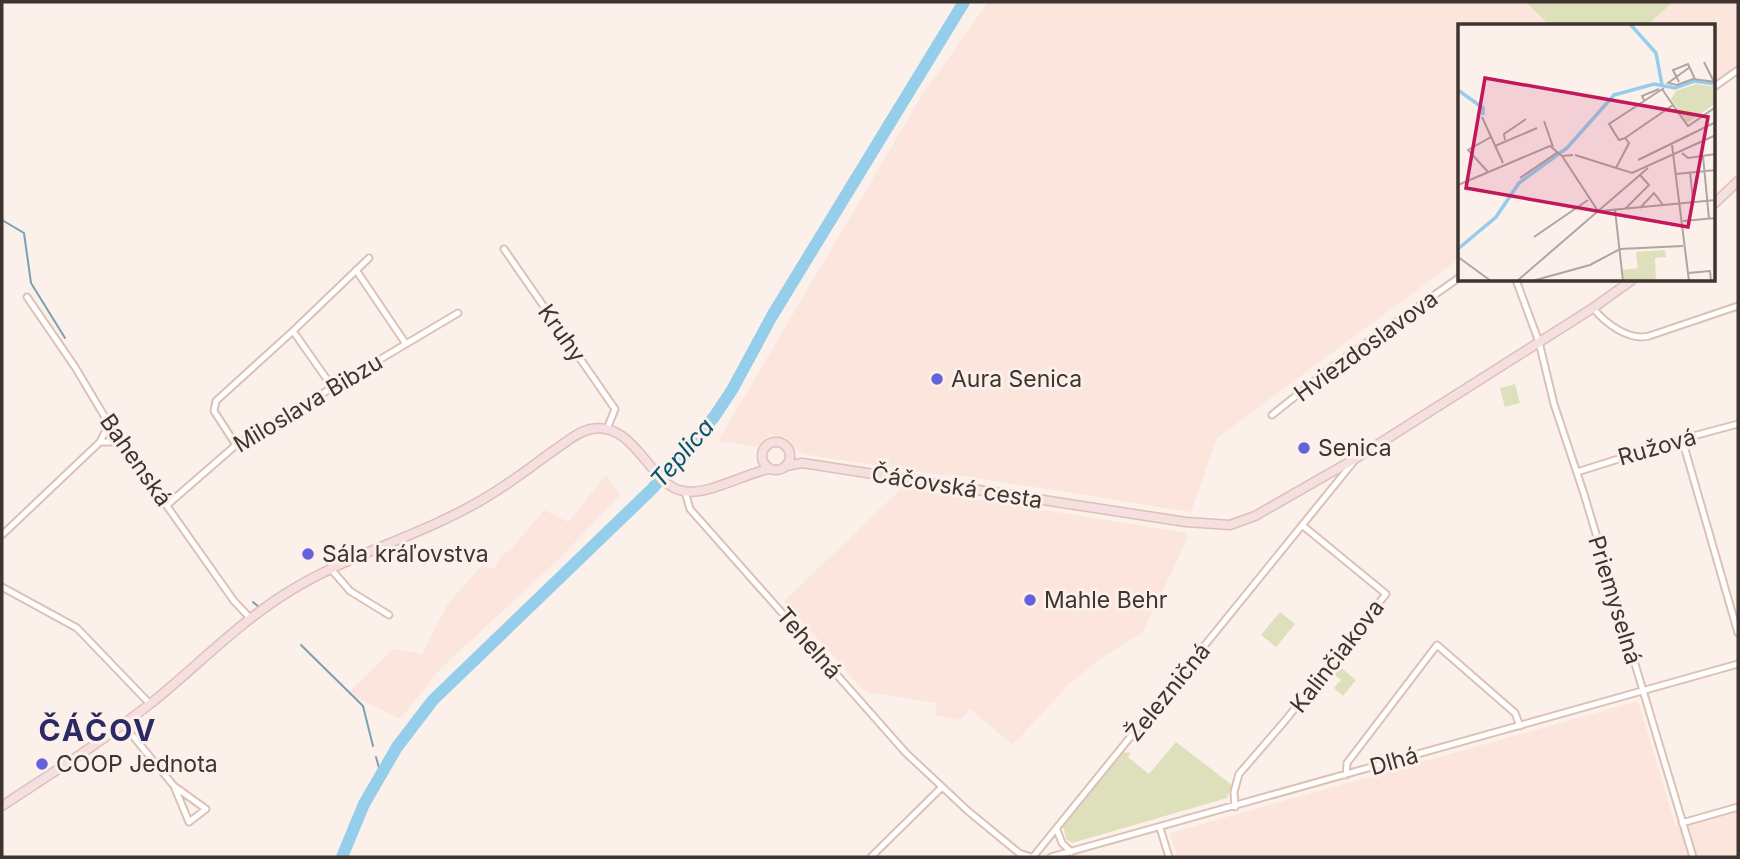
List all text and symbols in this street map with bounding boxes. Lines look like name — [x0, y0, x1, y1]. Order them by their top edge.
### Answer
inset map — [1458, 24, 1716, 282]
street label: Hviezdoslavova — [1289, 284, 1443, 408]
street label: Kruhy — [532, 299, 592, 367]
street label: Miloslava Bibzu — [228, 348, 388, 458]
place label: Aura Senica — [951, 365, 1082, 393]
marker: Aura Senica — [929, 371, 945, 387]
street label: Bahenská — [94, 408, 178, 512]
water label: Teplica — [644, 412, 720, 494]
street label: Ružová — [1615, 423, 1699, 471]
place label: Senica — [1318, 434, 1392, 462]
marker: Senica — [1296, 440, 1312, 456]
street label: Čáčovská cesta — [870, 460, 1044, 514]
street label: Priemyselná — [1582, 532, 1648, 668]
place label: Sála kráľovstva — [322, 540, 489, 568]
marker: Sála kráľovstva — [300, 546, 316, 562]
place label: Mahle Behr — [1044, 586, 1168, 614]
marker: Mahle Behr — [1022, 592, 1038, 608]
street label: Kalinčiakova — [1284, 594, 1390, 718]
street label: Tehelná — [770, 602, 848, 684]
street label: Železničná — [1120, 637, 1216, 747]
district label: ČÁČOV — [38, 712, 158, 748]
street label: Dlhá — [1367, 741, 1421, 781]
place label: COOP Jednota — [56, 750, 218, 778]
marker: COOP Jednota — [34, 756, 50, 772]

